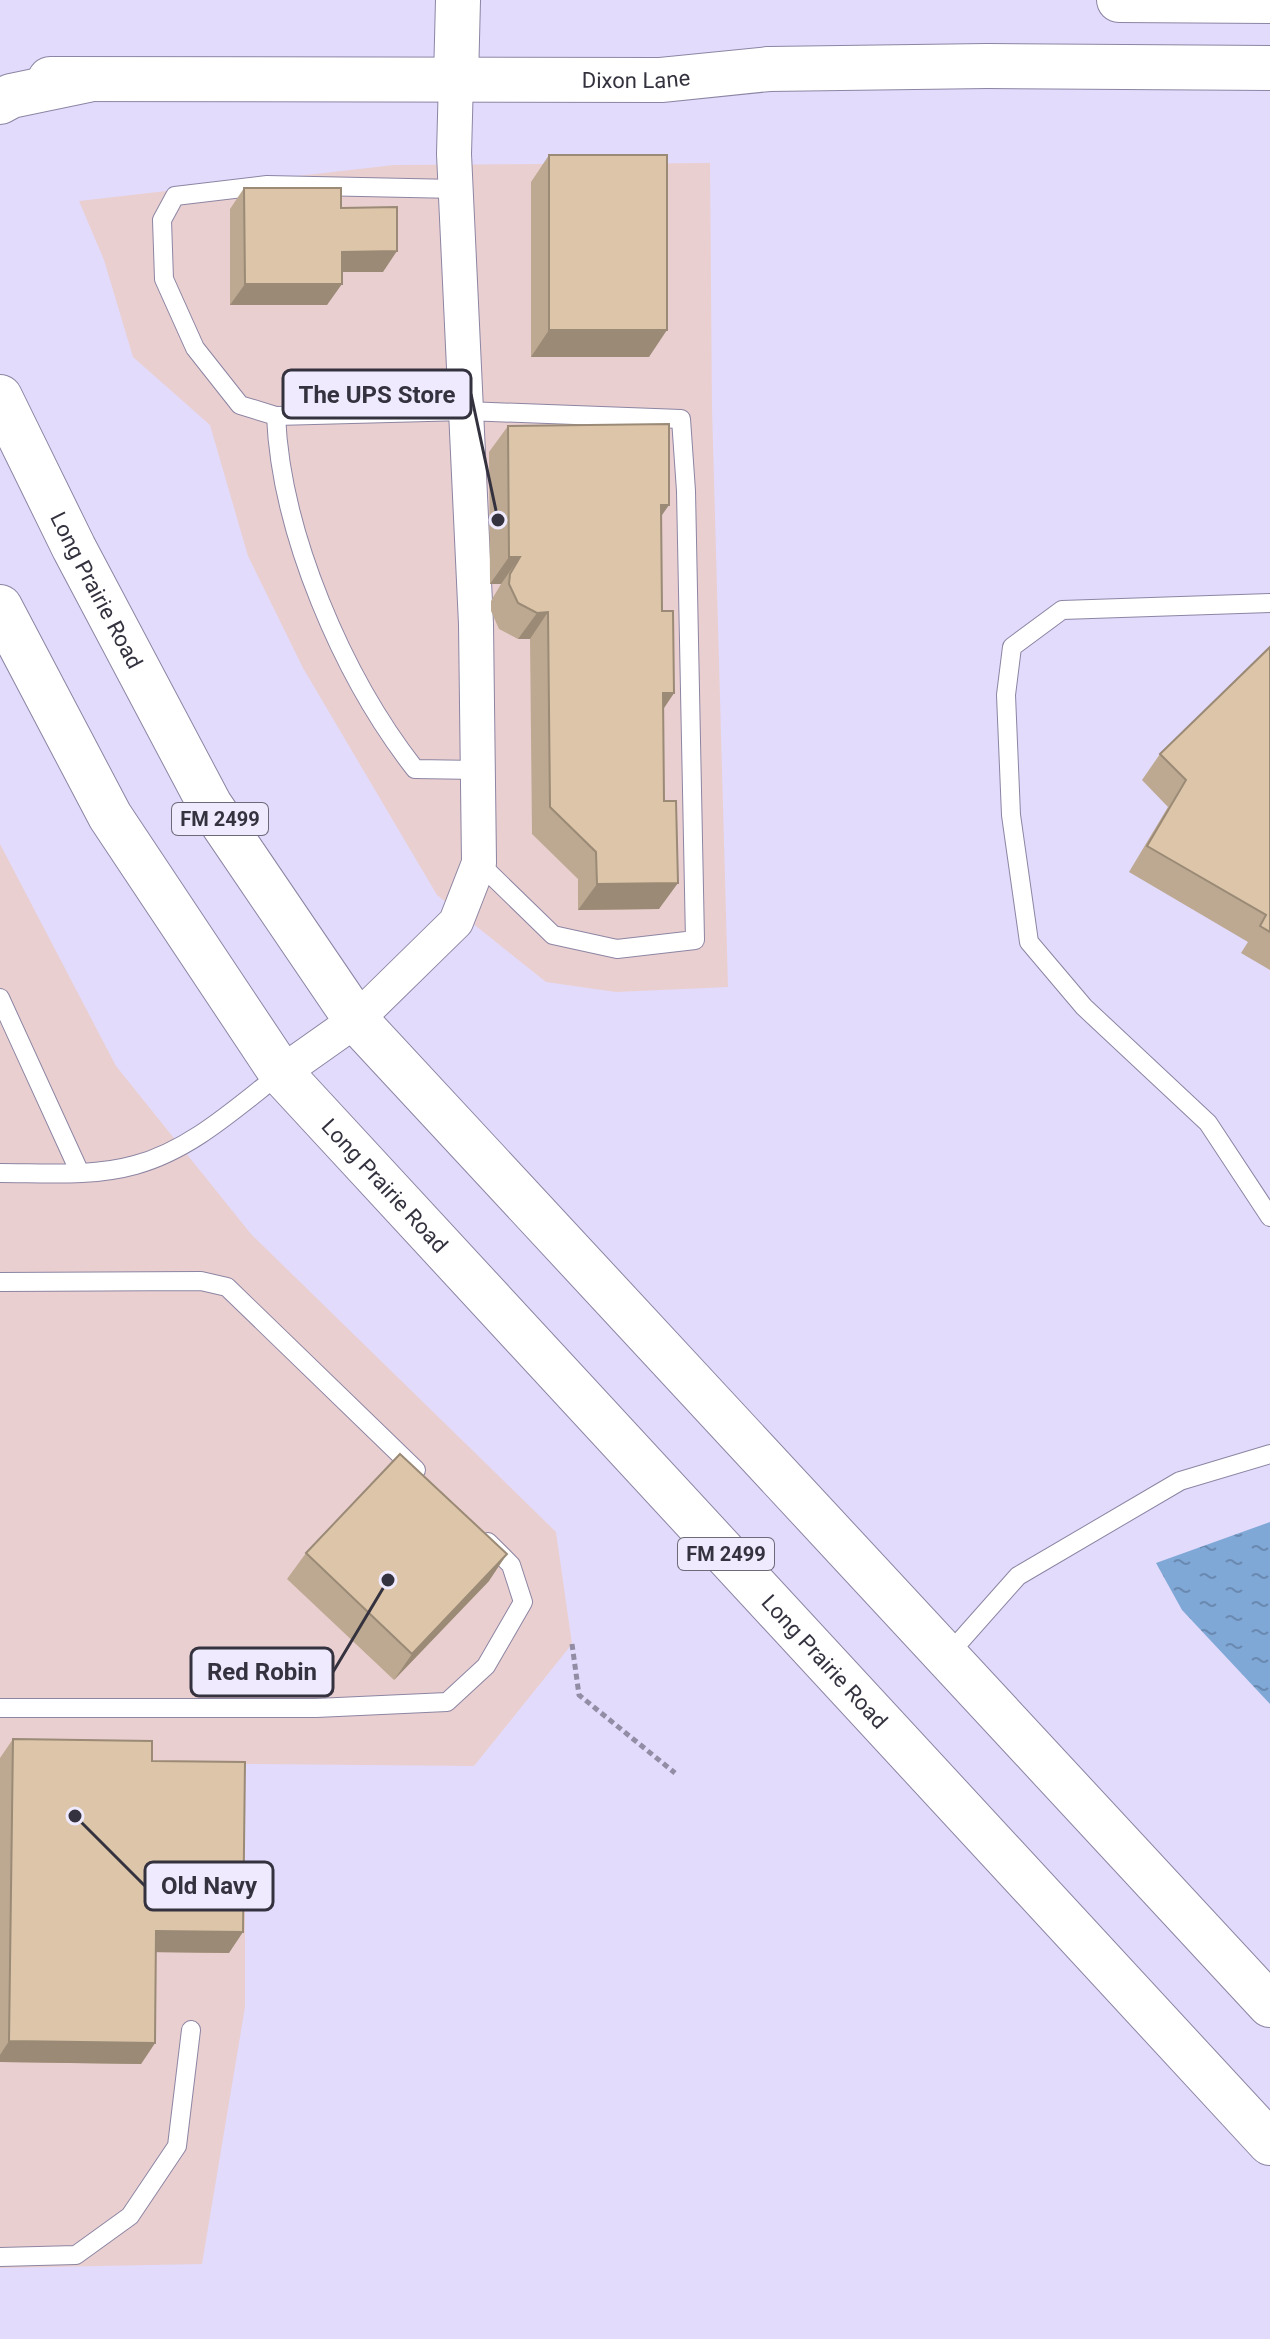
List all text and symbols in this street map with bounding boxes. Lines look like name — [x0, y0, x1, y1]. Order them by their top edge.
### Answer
street label: Dixon Lane — [582, 65, 691, 93]
callout: The UPS Store — [283, 370, 471, 418]
text: The UPS Store — [299, 381, 455, 409]
street label: Long Prairie Road — [46, 508, 148, 673]
road number: FM 2499 — [172, 803, 268, 835]
street label: Long Prairie Road — [317, 1113, 453, 1257]
road number: FM 2499 — [678, 1538, 774, 1570]
street label: Long Prairie Road — [757, 1589, 893, 1733]
callout: Red Robin — [191, 1648, 333, 1696]
text: Red Robin — [207, 1658, 317, 1686]
callout: Old Navy — [145, 1862, 273, 1910]
text: Old Navy — [161, 1872, 258, 1900]

